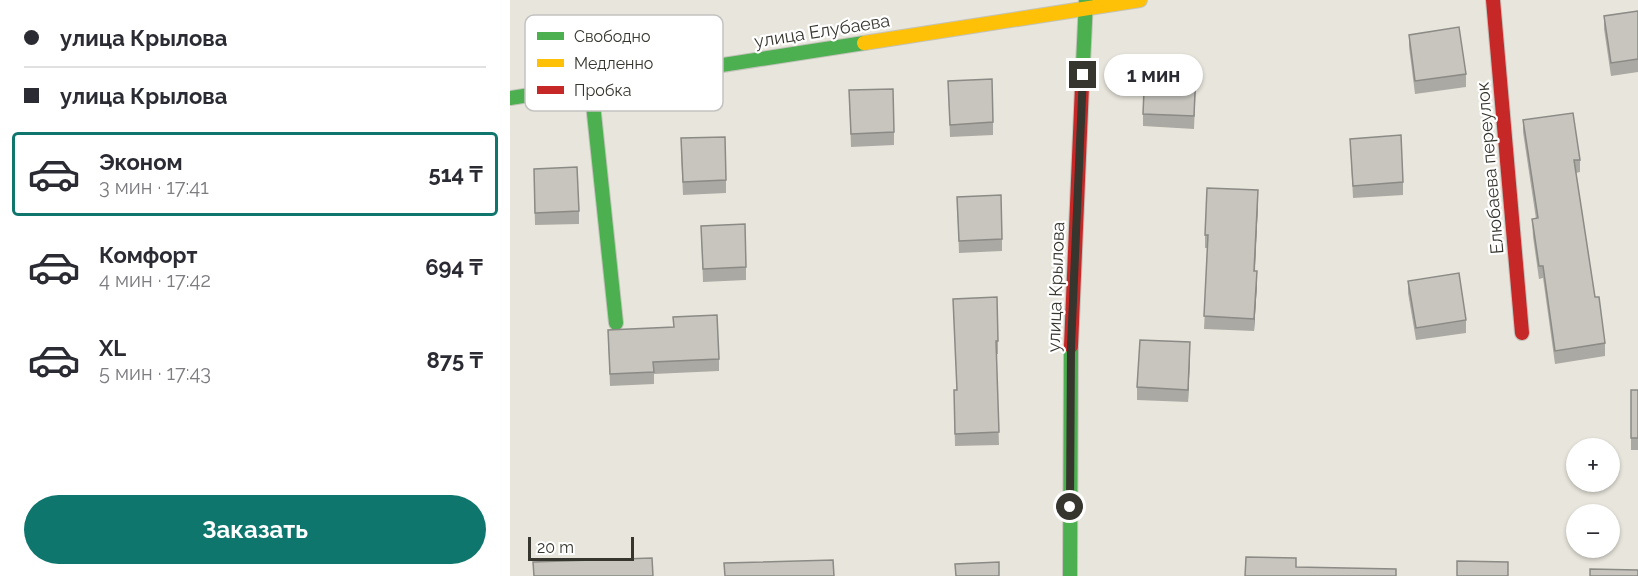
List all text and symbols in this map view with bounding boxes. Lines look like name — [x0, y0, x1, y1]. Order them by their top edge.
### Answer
street label: улица Елубаева — [753, 9, 891, 52]
legend — [525, 15, 723, 111]
text: улица Крылова — [60, 25, 227, 51]
text: Свободно — [574, 27, 650, 46]
text: Медленно — [574, 54, 653, 73]
callout: 1 мин — [1104, 54, 1203, 96]
route end — [1069, 61, 1096, 88]
text: 1 мин — [1127, 63, 1180, 87]
text: Пробка — [574, 81, 632, 100]
street label: Елюбаева переулок — [1472, 81, 1507, 255]
text: улица Крылова — [60, 83, 227, 109]
icon: car — [27, 147, 81, 201]
text: Эконом — [99, 149, 183, 175]
text: 514 ₸ — [428, 161, 483, 187]
text: 3 мин · 17:41 — [99, 175, 209, 199]
street label: улица Крылова — [1043, 221, 1068, 353]
icon: car — [27, 240, 81, 294]
text: Комфорт — [99, 242, 197, 268]
text: 694 ₸ — [425, 254, 483, 280]
text: 4 мин · 17:42 — [99, 268, 211, 292]
icon: car — [27, 333, 81, 387]
text: XL — [99, 335, 126, 361]
text: 875 ₸ — [427, 347, 483, 373]
text: 5 мин · 17:43 — [99, 361, 211, 385]
map controls — [1566, 438, 1620, 558]
button: + — [1566, 438, 1620, 492]
route start — [1056, 493, 1083, 520]
button: Заказать — [24, 495, 486, 564]
button: − — [1566, 504, 1620, 558]
scale bar — [528, 534, 634, 562]
text: 20 m — [537, 538, 574, 557]

